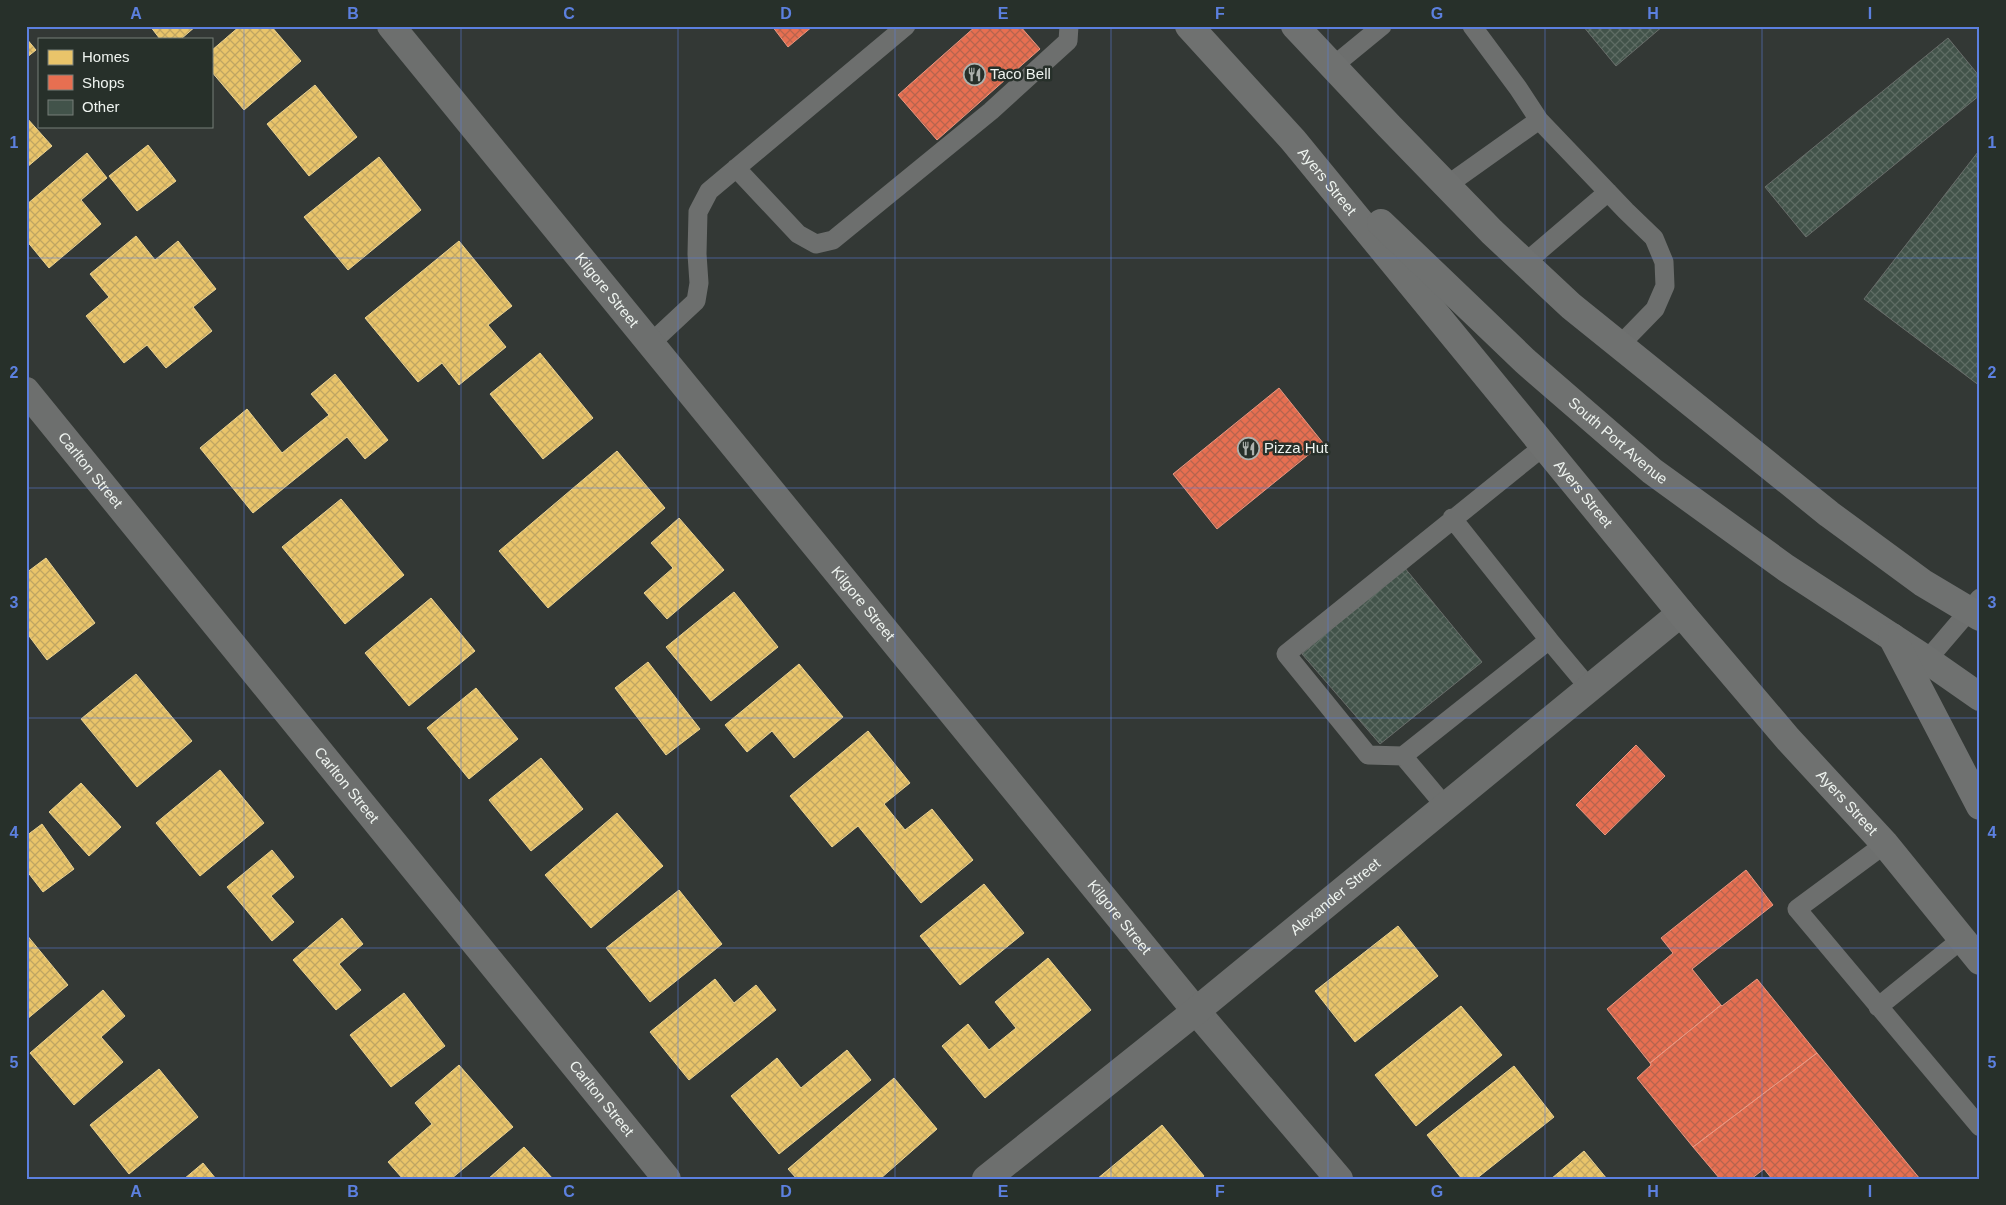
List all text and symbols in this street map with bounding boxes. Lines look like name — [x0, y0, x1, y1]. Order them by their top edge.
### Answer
text: A — [130, 5, 142, 22]
text: B — [347, 5, 359, 22]
text: C — [563, 5, 575, 22]
text: D — [780, 5, 792, 22]
text: E — [998, 5, 1009, 22]
text: F — [1215, 5, 1225, 22]
text: G — [1431, 5, 1443, 22]
text: H — [1647, 5, 1659, 22]
text: I — [1868, 5, 1872, 22]
legend — [38, 38, 212, 128]
text: Homes — [82, 48, 130, 65]
restaurant icon: Taco Bell — [962, 62, 986, 86]
place label: Taco Bell — [990, 65, 1051, 82]
text: Shops — [82, 74, 125, 91]
text: Other — [82, 98, 120, 115]
text: 1 — [10, 134, 19, 151]
text: 1 — [1988, 134, 1997, 151]
street label: Ayers Street — [1295, 144, 1361, 219]
street label: Kilgore Street — [572, 249, 643, 331]
text: 2 — [10, 364, 19, 381]
text: 2 — [1988, 364, 1997, 381]
street label: South Port Avenue — [1565, 394, 1671, 487]
street label: Carlton Street — [55, 429, 127, 512]
restaurant icon: Pizza Hut — [1236, 436, 1260, 460]
place label: Pizza Hut — [1264, 439, 1329, 456]
street label: Ayers Street — [1551, 456, 1617, 531]
street label: Kilgore Street — [828, 563, 899, 645]
text: 3 — [10, 594, 19, 611]
text: 3 — [1988, 594, 1997, 611]
street label: Carlton Street — [311, 743, 383, 827]
street label: Ayers Street — [1813, 766, 1882, 839]
text: 4 — [10, 824, 19, 841]
text: 4 — [1988, 824, 1997, 841]
street label: Alexander Street — [1286, 854, 1384, 938]
street label: Kilgore Street — [1084, 876, 1156, 958]
text: 5 — [10, 1054, 19, 1071]
text: 5 — [1988, 1054, 1997, 1071]
street label: Carlton Street — [566, 1057, 638, 1140]
text: A — [130, 1183, 142, 1200]
text: B — [347, 1183, 359, 1200]
text: C — [563, 1183, 575, 1200]
text: D — [780, 1183, 792, 1200]
text: E — [998, 1183, 1009, 1200]
text: F — [1215, 1183, 1225, 1200]
text: G — [1431, 1183, 1443, 1200]
text: H — [1647, 1183, 1659, 1200]
text: I — [1868, 1183, 1872, 1200]

